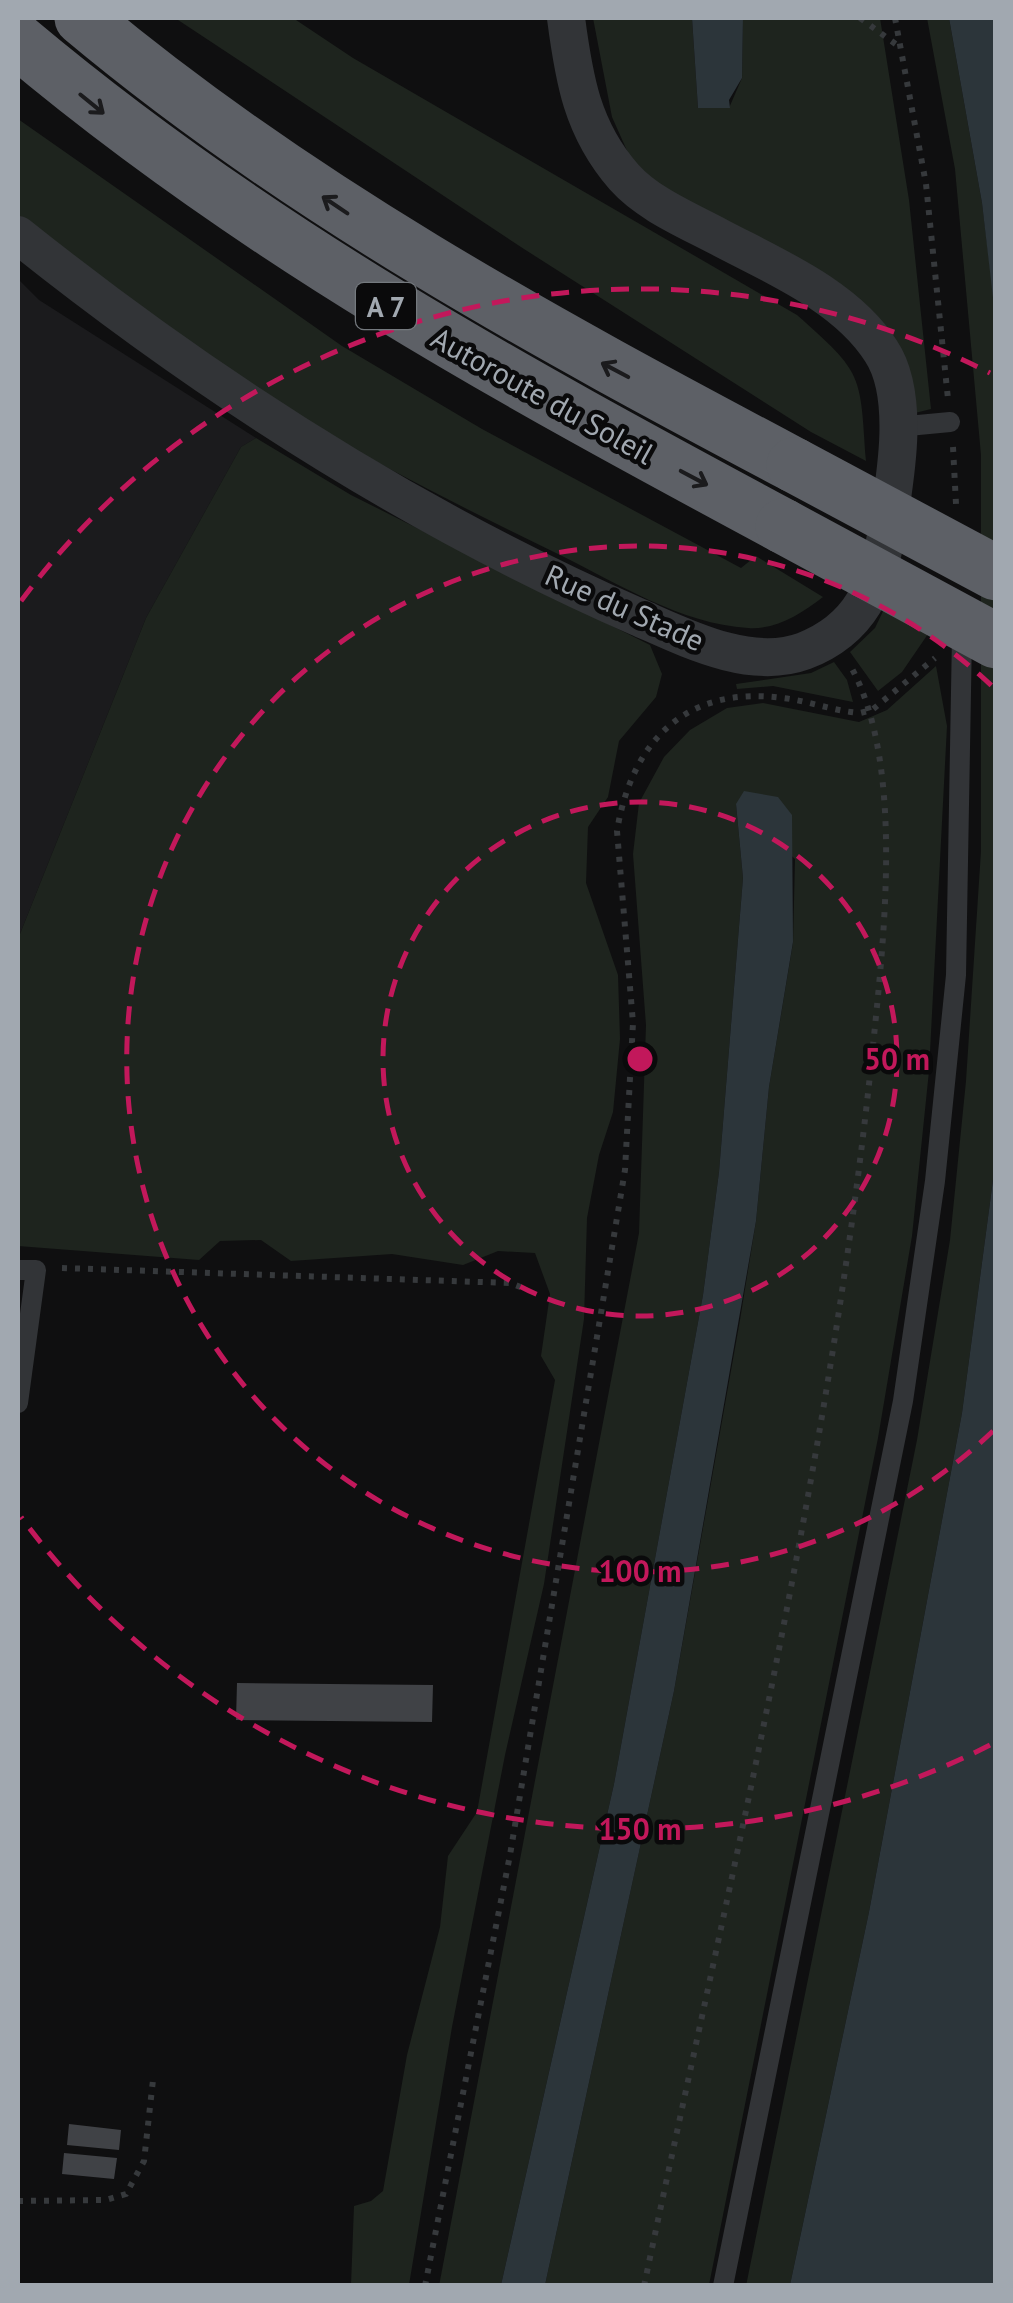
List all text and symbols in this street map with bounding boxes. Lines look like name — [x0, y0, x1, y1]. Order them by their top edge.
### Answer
one-way arrow — [79, 93, 105, 115]
one-way arrow — [321, 195, 349, 216]
road number: A 7 — [356, 283, 416, 329]
street label: Autoroute du Soleil — [425, 318, 661, 472]
one-way arrow — [600, 360, 630, 379]
one-way arrow — [679, 469, 709, 489]
street label: Rue du Stade — [540, 555, 710, 659]
text: 50 m — [864, 1039, 930, 1078]
centre of rings — [622, 1041, 658, 1077]
text: 100 m — [599, 1551, 681, 1590]
text: 150 m — [599, 1809, 681, 1848]

